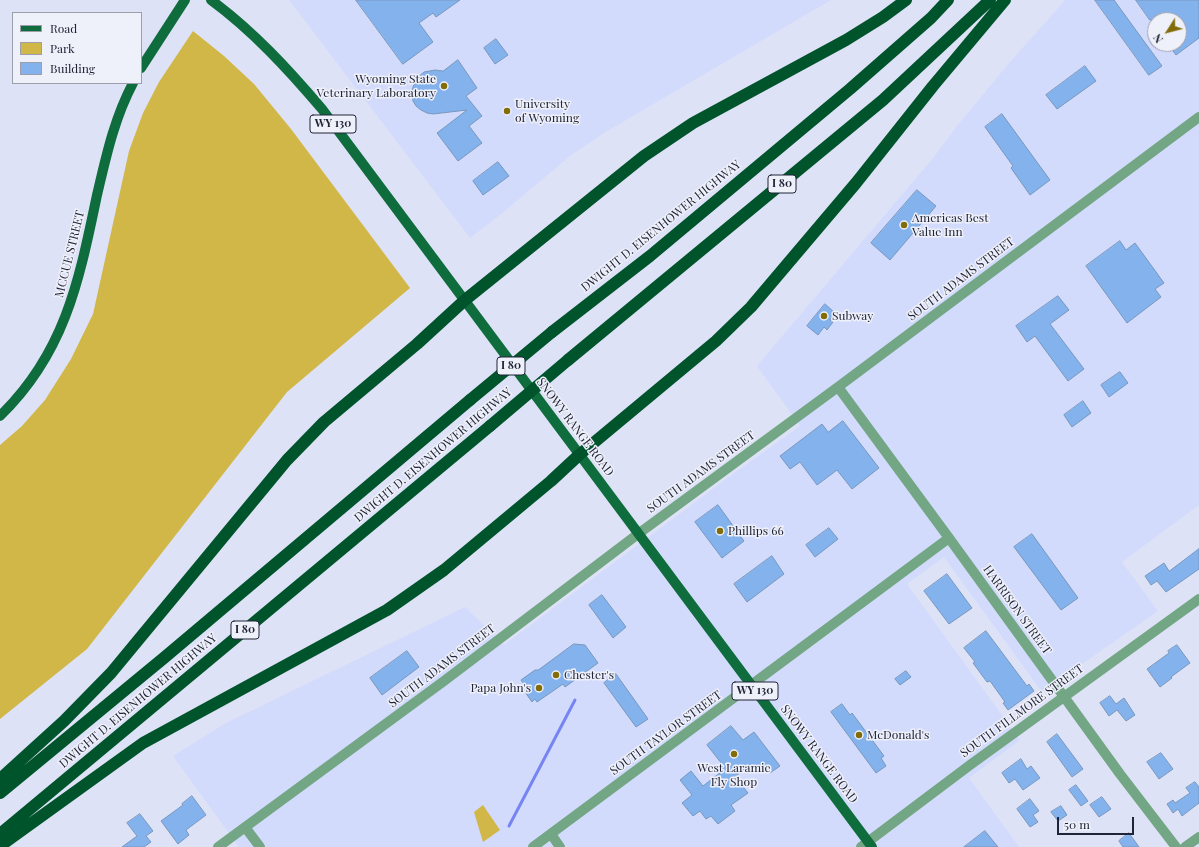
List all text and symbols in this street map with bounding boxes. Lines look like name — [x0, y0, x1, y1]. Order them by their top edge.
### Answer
legend — [12, 12, 142, 84]
north arrow — [1147, 12, 1187, 52]
text: Road — [50, 20, 77, 36]
text: N — [1149, 31, 1166, 46]
text: Park — [50, 40, 75, 56]
text: Building — [50, 60, 95, 76]
place label: Wyoming State Veterinary Laboratory — [317, 72, 436, 100]
marker: Wyoming State Veterinary Laboratory — [439, 81, 449, 91]
place label: University of Wyoming — [515, 97, 579, 125]
marker: University of Wyoming — [502, 106, 512, 116]
road number: WY 130 — [310, 115, 356, 133]
street label: DWIGHT D. EISENHOWER HIGHWAY — [578, 157, 744, 295]
road number: I 80 — [768, 175, 796, 193]
street label: MCCUE STREET — [52, 209, 88, 299]
place label: Americas Best Value Inn — [912, 211, 988, 239]
marker: Americas Best Value Inn — [899, 220, 909, 230]
street label: SOUTH ADAMS STREET — [905, 234, 1017, 324]
place label: Subway — [832, 309, 873, 323]
marker: Subway — [819, 311, 829, 321]
road number: I 80 — [497, 357, 525, 375]
street label: SNOWY RANGE ROAD — [533, 375, 617, 479]
street label: DWIGHT D. EISENHOWER HIGHWAY — [351, 385, 515, 525]
street label: SOUTH ADAMS STREET — [644, 428, 758, 516]
place label: Phillips 66 — [728, 524, 784, 538]
marker: Phillips 66 — [715, 526, 725, 536]
street label: HARRISON STREET — [980, 563, 1054, 657]
road number: I 80 — [231, 621, 259, 639]
street label: SOUTH ADAMS STREET — [386, 621, 498, 711]
street label: DWIGHT D. EISENHOWER HIGHWAY — [56, 631, 220, 771]
street label: SOUTH FILLMORE STREET — [957, 661, 1087, 761]
place label: Chester's — [564, 668, 614, 682]
marker: Chester's — [551, 670, 561, 680]
place label: Papa John's — [470, 681, 531, 695]
road number: WY 130 — [732, 682, 778, 700]
marker: Papa John's — [534, 683, 544, 693]
street label: SOUTH TAYLOR STREET — [607, 688, 725, 778]
street label: SNOWY RANGE ROAD — [777, 702, 861, 806]
place label: McDonald's — [867, 728, 929, 742]
marker: McDonald's — [854, 730, 864, 740]
marker: West Laramie Fly Shop — [729, 749, 739, 759]
place label: West Laramie Fly Shop — [697, 761, 771, 789]
scale bar — [1059, 809, 1136, 835]
text: 50 m — [1064, 816, 1090, 832]

